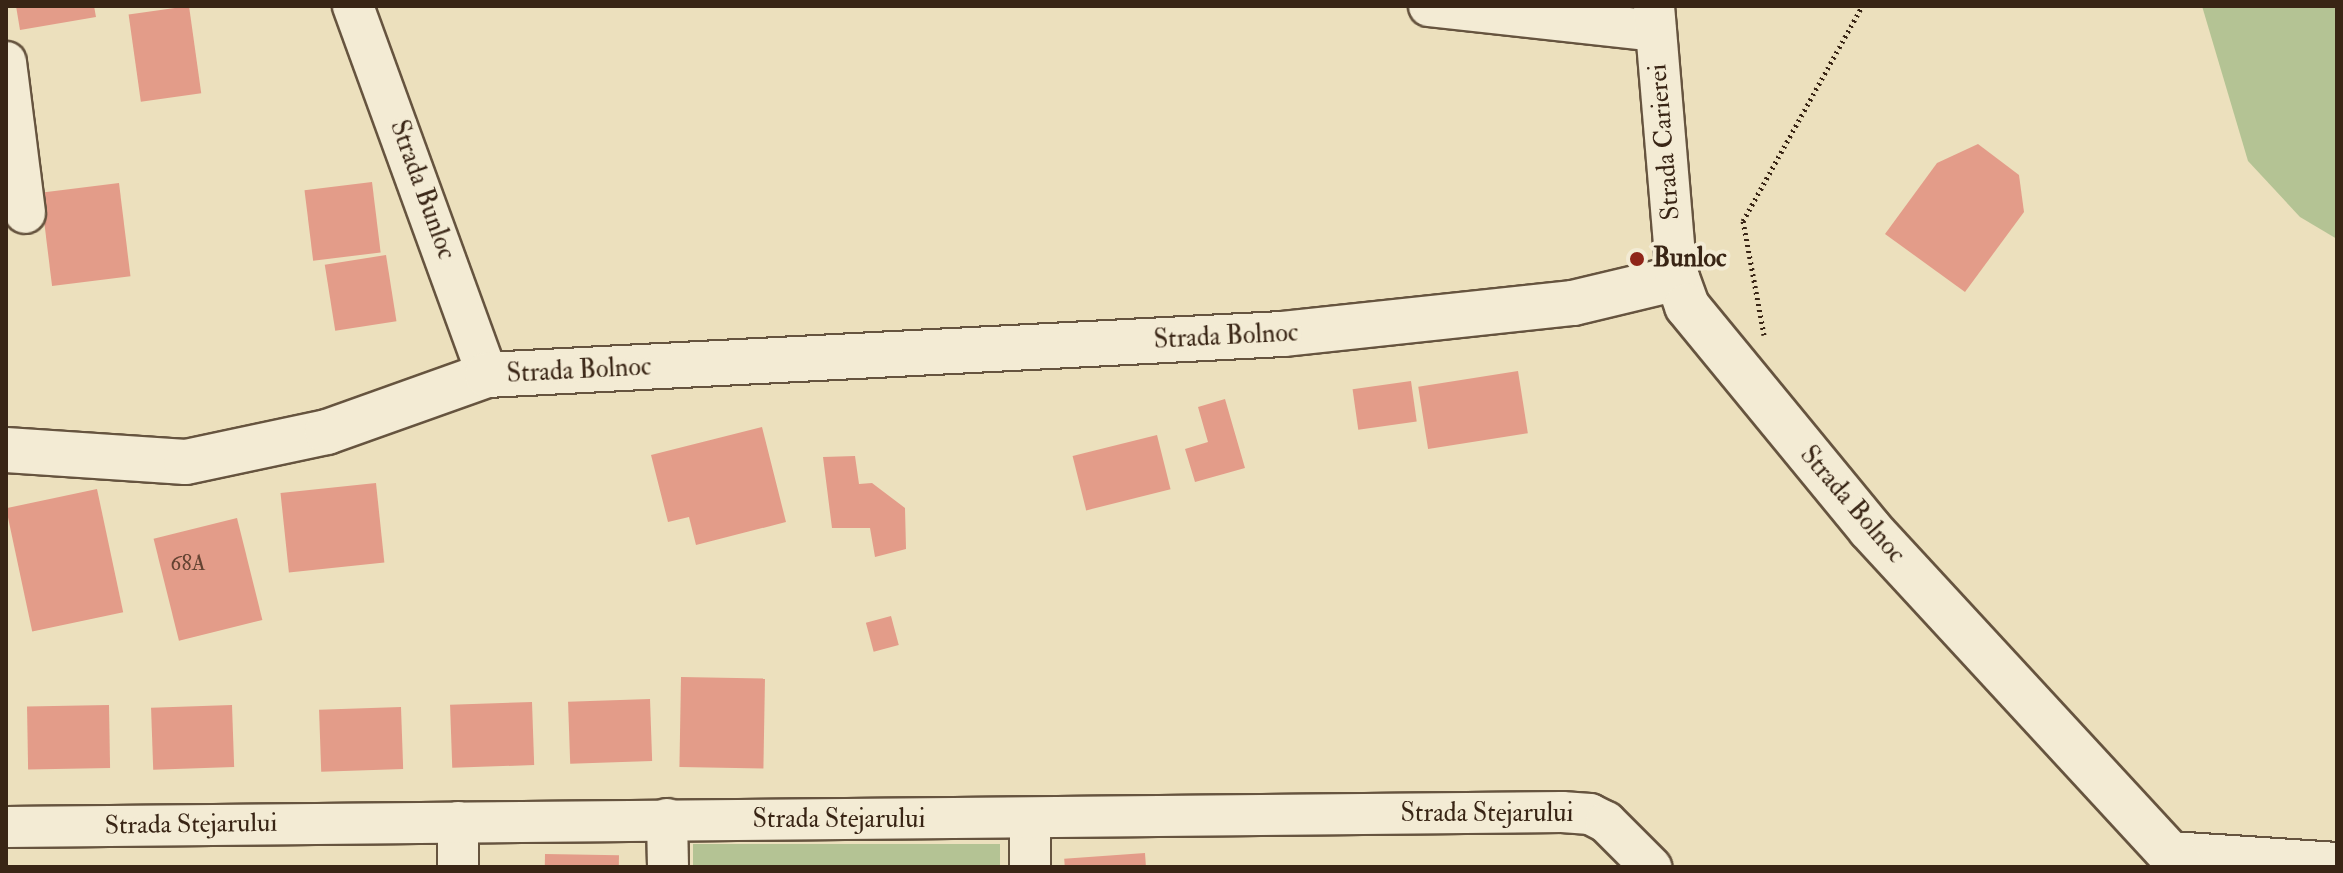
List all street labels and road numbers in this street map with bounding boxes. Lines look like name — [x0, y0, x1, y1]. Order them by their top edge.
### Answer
street label: Strada Carierei — [1643, 63, 1687, 221]
street label: Strada Bunloc — [382, 116, 462, 264]
street label: Strada Bolnoc — [1153, 318, 1299, 356]
street label: Strada Bolnoc — [506, 352, 652, 390]
street label: Strada Bolnoc — [1793, 440, 1911, 570]
street label: Strada Stejarului — [1401, 798, 1573, 830]
street label: Strada Stejarului — [753, 804, 925, 836]
street label: Strada Stejarului — [104, 808, 278, 842]

